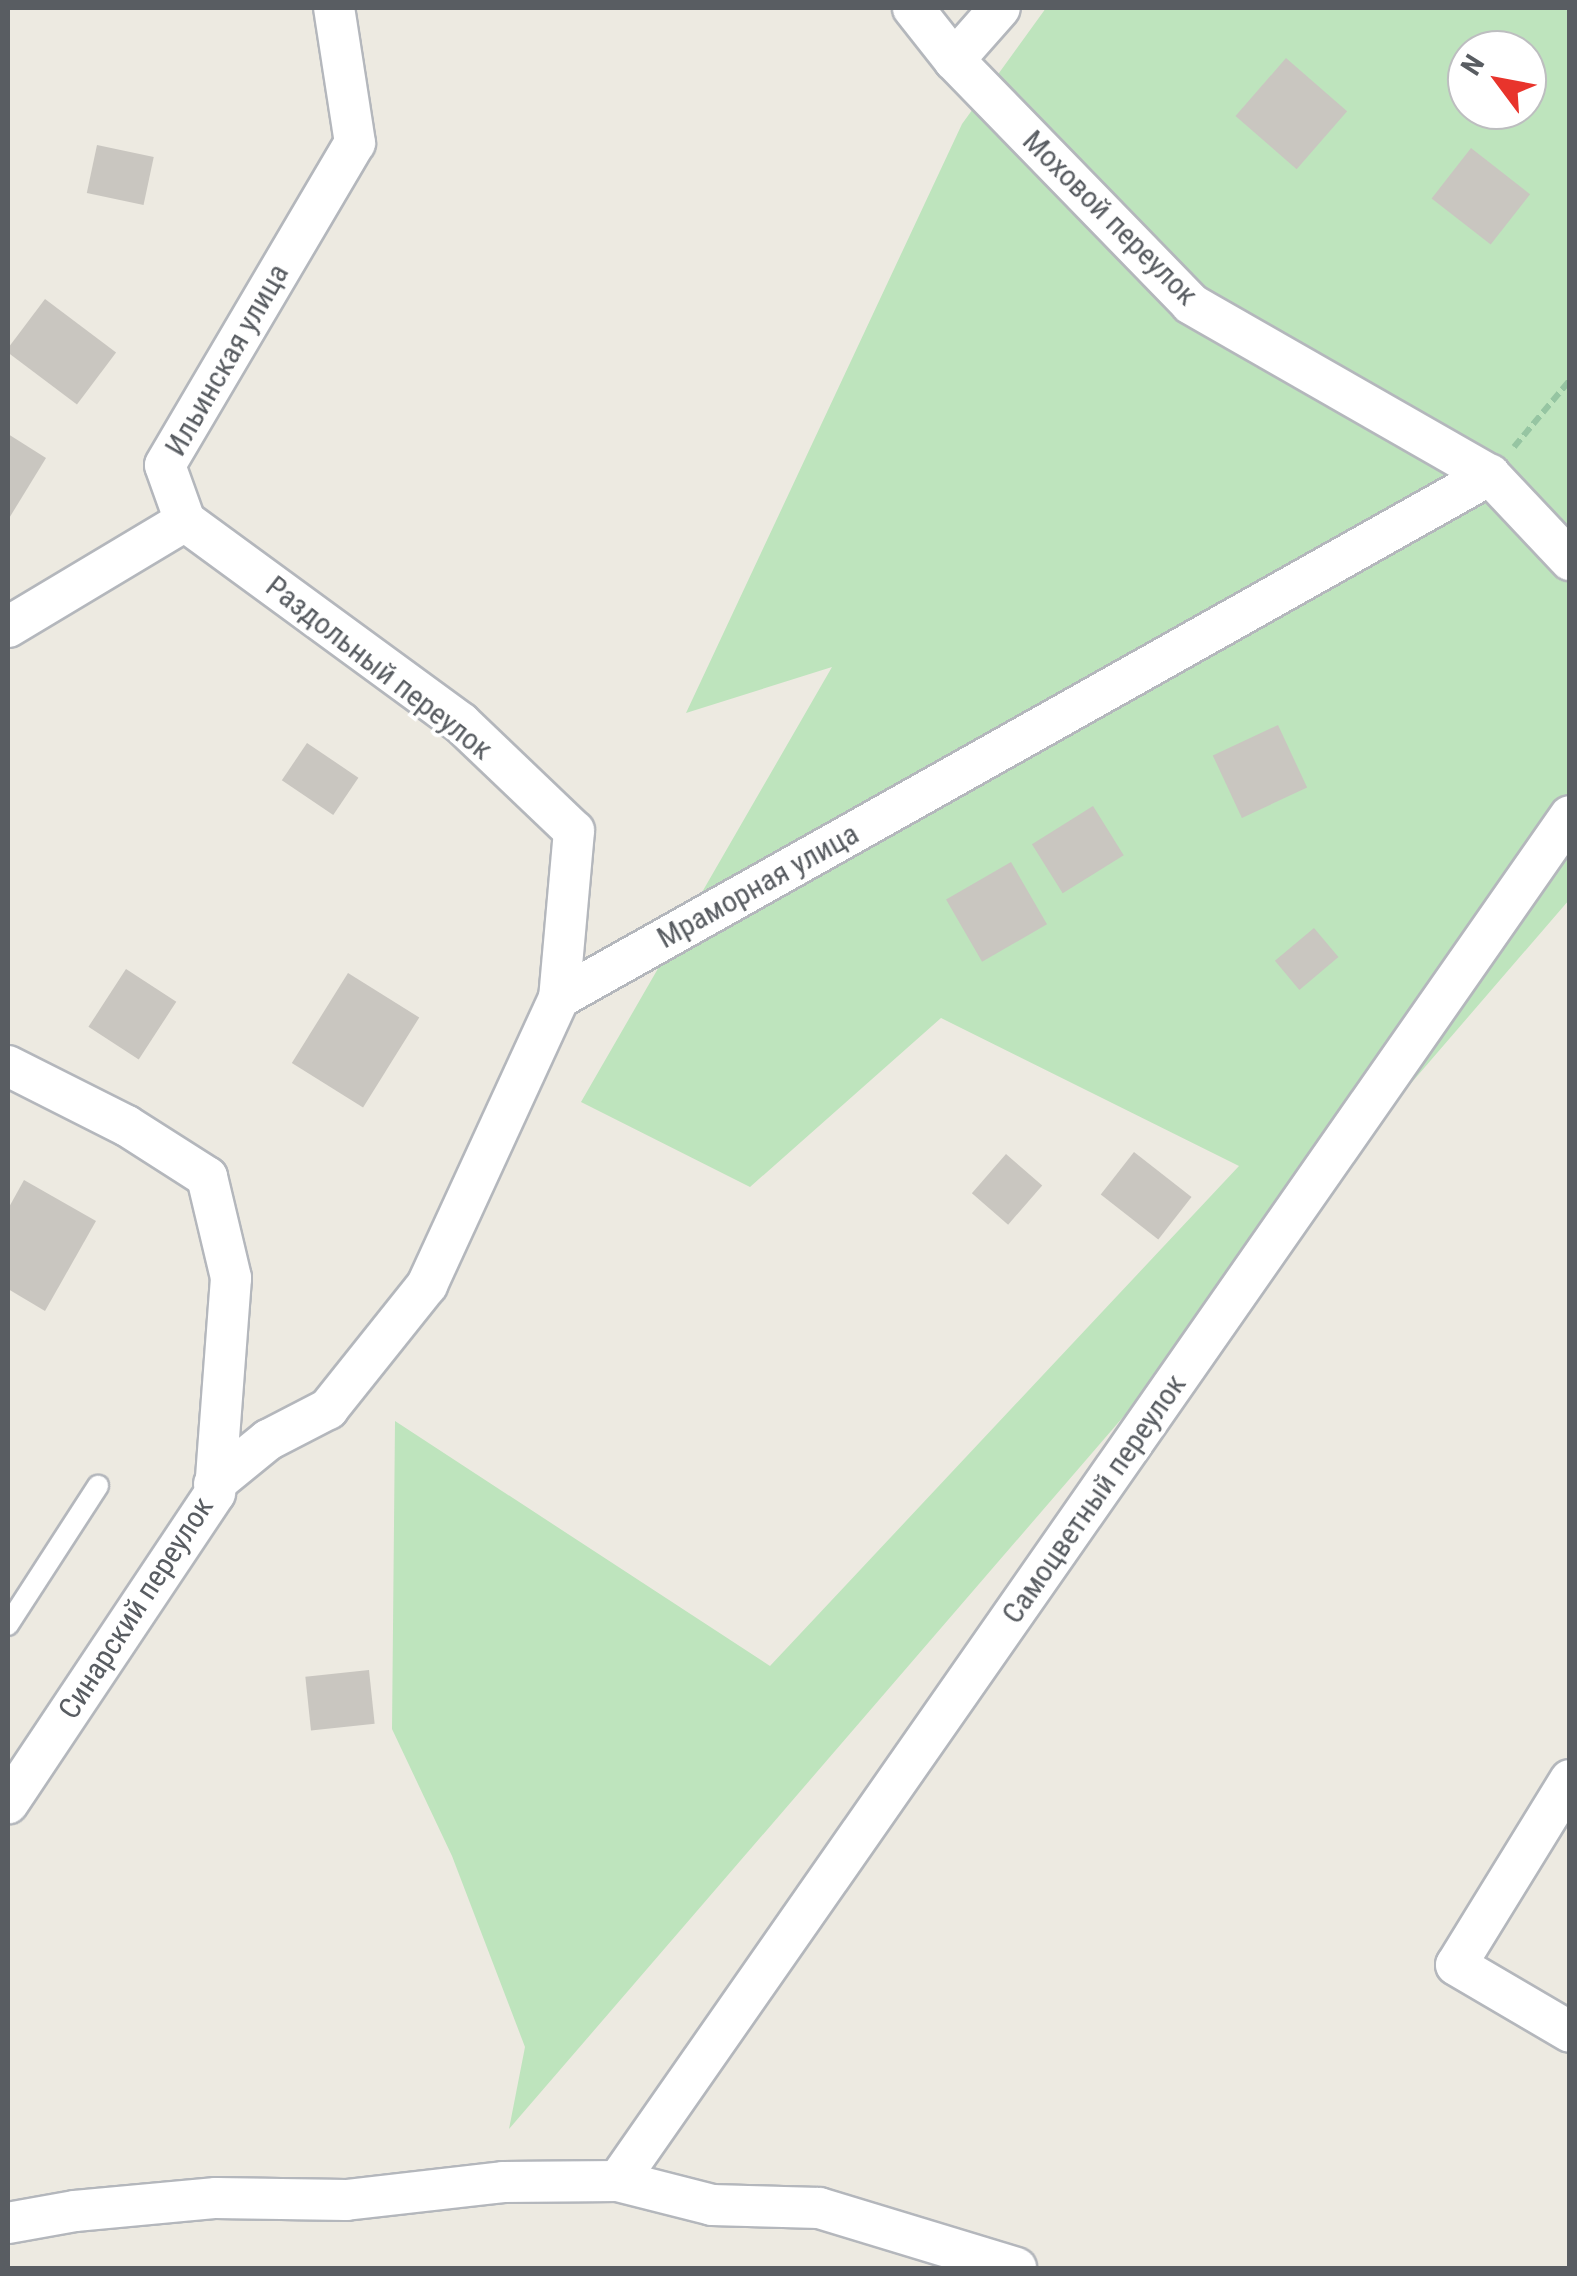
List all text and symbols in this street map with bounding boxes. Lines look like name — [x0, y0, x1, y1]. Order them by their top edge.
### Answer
north arrow — [1447, 30, 1547, 130]
text: N — [1454, 49, 1491, 81]
street label: Моховой переулок — [1015, 123, 1205, 313]
street label: Ильинская улица — [158, 258, 296, 462]
street label: Раздольный переулок — [259, 568, 499, 768]
street label: Мраморная улица — [651, 816, 865, 956]
street label: Самоцветный переулок — [994, 1368, 1194, 1630]
street label: Синарский переулок — [51, 1490, 221, 1726]

